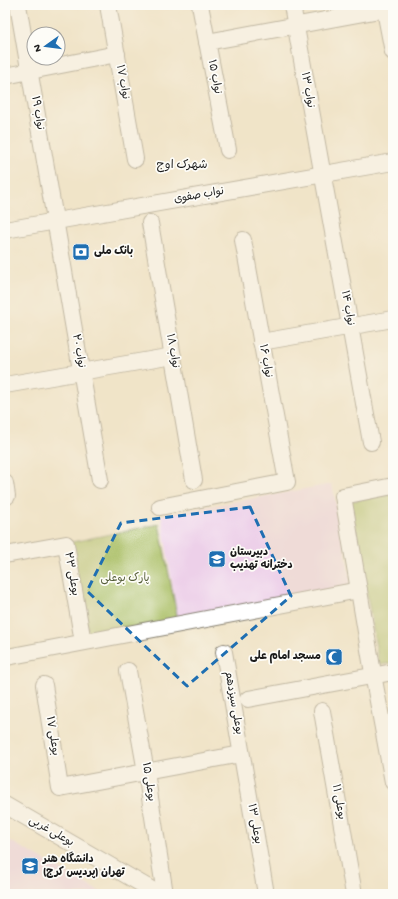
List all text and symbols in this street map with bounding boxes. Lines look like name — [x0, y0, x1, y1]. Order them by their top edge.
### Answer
north arrow — [26, 26, 66, 66]
text: N — [32, 43, 45, 53]
street label: نواب ۱۵ — [205, 59, 224, 95]
street label: نواب ۱۷ — [113, 64, 132, 100]
street label: نواب ۱۳ — [298, 71, 317, 109]
street label: نواب ۱۹ — [28, 95, 47, 131]
district label: شهرک اوج — [157, 159, 207, 173]
street label: نواب صفوی — [173, 185, 225, 206]
bank icon: بانک ملی — [71, 242, 91, 262]
place label: بانک ملی — [94, 245, 133, 258]
street label: نواب ۱۴ — [338, 289, 357, 326]
street label: نواب ۲۰ — [69, 333, 88, 369]
street label: نواب ۱۸ — [163, 333, 182, 369]
street label: نواب ۱۶ — [256, 343, 275, 379]
place label: دبیرستان دخترانه تهذیب — [230, 546, 293, 572]
school or university icon: دبیرستان دخترانه تهذیب — [207, 549, 227, 569]
street label: بوعلی ۲۳ — [61, 551, 82, 597]
park label: پارک بوعلی — [100, 572, 150, 585]
mosque icon: مسجد امام علی — [324, 647, 344, 667]
place label: مسجد امام علی — [250, 650, 321, 664]
street label: بوعلی سیزدهم — [221, 670, 245, 736]
street label: بوعلی ۱۷ — [43, 715, 62, 756]
street label: بوعلی ۱۵ — [139, 761, 158, 802]
street label: بوعلی ۱۱ — [329, 783, 348, 821]
street label: بوعلی ۱۳ — [245, 803, 264, 845]
street label: بوعلی غربی — [27, 814, 76, 850]
place label: دانشگاه هنر تهران (پردیس کرج) — [42, 851, 125, 879]
school or university icon: دانشگاه هنر تهران (پردیس کرج) — [20, 856, 40, 876]

